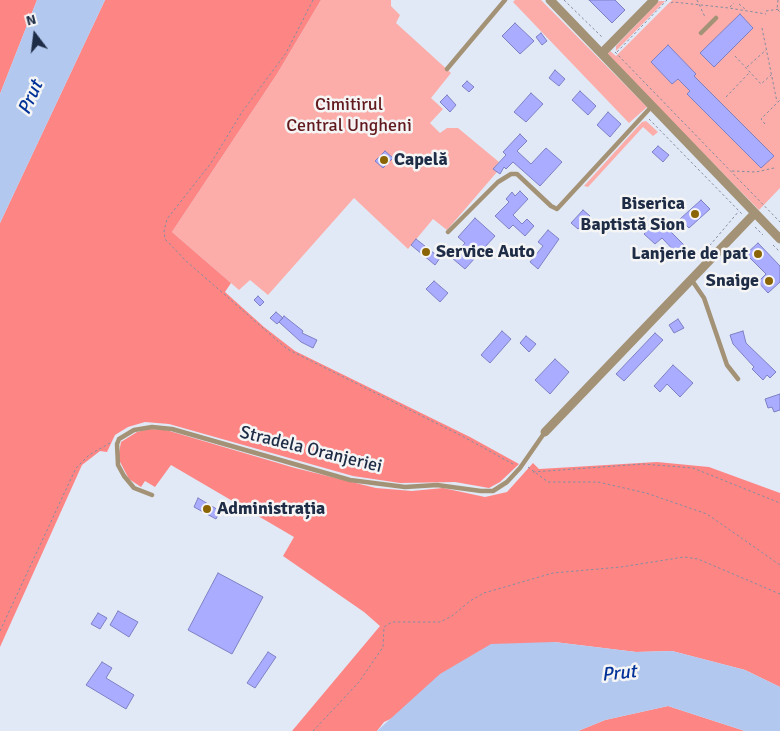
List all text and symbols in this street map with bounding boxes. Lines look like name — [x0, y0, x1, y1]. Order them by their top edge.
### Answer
north arrow — [10, 10, 60, 60]
text: N — [24, 11, 38, 30]
water label: Prut — [14, 78, 48, 118]
park label: Cimitirul Central Ungheni — [286, 94, 412, 136]
place label: Capelă — [394, 149, 448, 171]
marker: Capelă — [378, 154, 390, 166]
place label: Biserica Baptistă Sion — [580, 193, 685, 235]
marker: Biserica Baptistă Sion — [689, 208, 701, 220]
place label: Service Auto — [436, 241, 535, 263]
place label: Lanjerie de pat — [631, 243, 748, 265]
marker: Service Auto — [420, 246, 432, 258]
marker: Lanjerie de pat — [752, 248, 764, 260]
place label: Snaige — [706, 270, 759, 292]
marker: Snaige — [763, 275, 775, 287]
street label: Stradela Oranjeriei — [238, 422, 384, 478]
place label: Administrația — [217, 498, 325, 520]
marker: Administrația — [201, 503, 213, 515]
water label: Prut — [601, 661, 637, 687]

